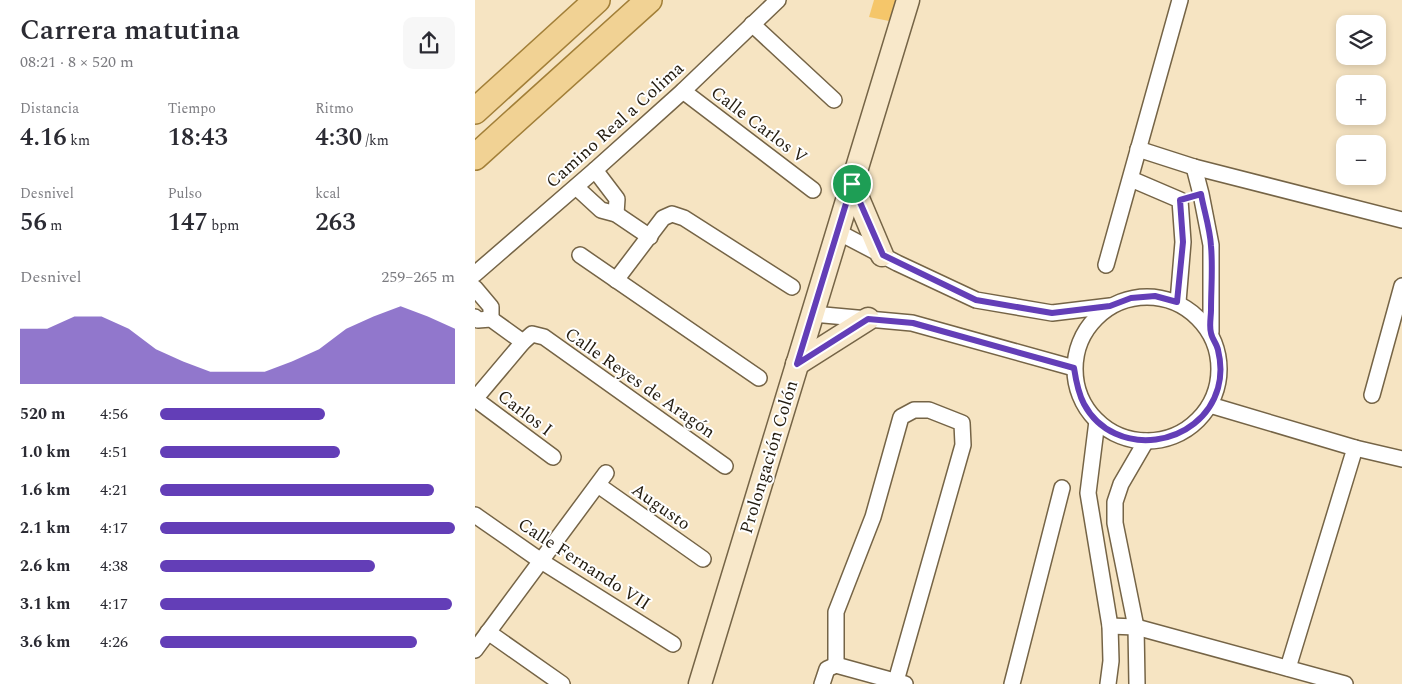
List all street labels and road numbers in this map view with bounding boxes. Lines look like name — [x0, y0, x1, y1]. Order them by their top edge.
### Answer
street label: Camino Real a Colima — [540, 55, 690, 195]
street label: Calle Carlos V — [705, 80, 813, 170]
street label: Calle Reyes de Aragón — [559, 321, 721, 445]
street label: Prolongación Colón — [733, 377, 805, 537]
street label: Carlos I — [492, 383, 558, 443]
street label: Augusto — [626, 477, 696, 537]
street label: Calle Fernando VII — [512, 511, 656, 617]

